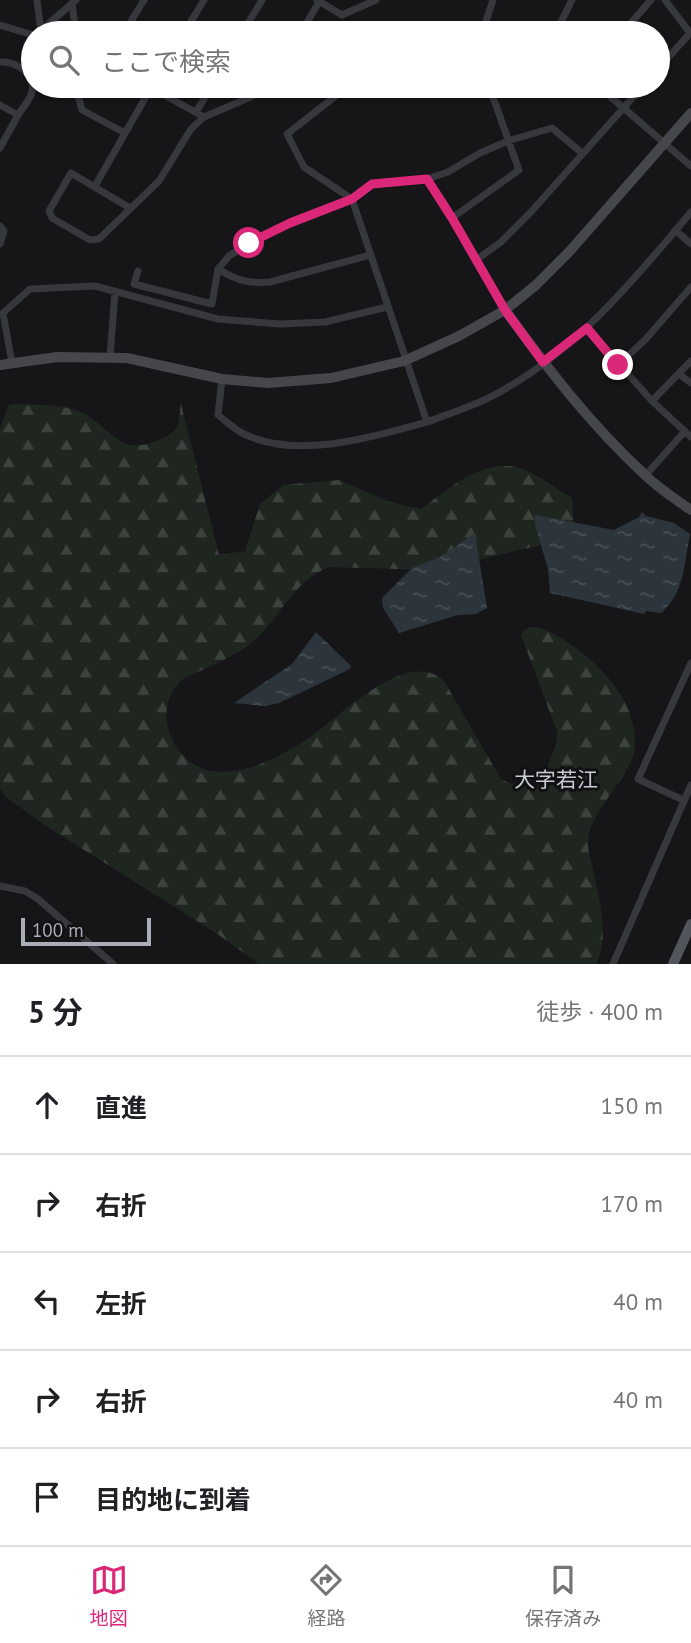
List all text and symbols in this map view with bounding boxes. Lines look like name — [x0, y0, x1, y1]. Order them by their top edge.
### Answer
search box — [21, 21, 670, 98]
icon: search — [45, 41, 83, 79]
text: ここで検索 — [101, 45, 231, 78]
route start — [233, 227, 264, 258]
route end — [602, 349, 633, 380]
district label: 大字若江 — [514, 766, 598, 793]
scale bar — [21, 915, 150, 947]
text: 100 m — [32, 918, 84, 942]
text: 5 分 — [28, 992, 83, 1031]
text: 徒歩 · 400 m — [536, 997, 663, 1026]
icon: ahead — [28, 1086, 66, 1124]
text: 直進 — [95, 1091, 147, 1124]
text: 150 m — [601, 1091, 663, 1120]
icon: right — [28, 1184, 66, 1222]
text: 右折 — [95, 1189, 147, 1222]
text: 170 m — [601, 1189, 663, 1218]
icon: left — [28, 1282, 66, 1320]
text: 左折 — [95, 1287, 147, 1320]
text: 40 m — [613, 1287, 663, 1316]
icon: right — [28, 1380, 66, 1418]
text: 右折 — [95, 1385, 147, 1418]
text: 40 m — [613, 1385, 663, 1414]
icon: arrive — [28, 1478, 66, 1516]
text: 目的地に到着 — [95, 1483, 251, 1516]
tab: 地図 — [90, 1561, 128, 1630]
tab: 経路 — [307, 1561, 345, 1630]
tab: 保存済み — [525, 1561, 601, 1630]

